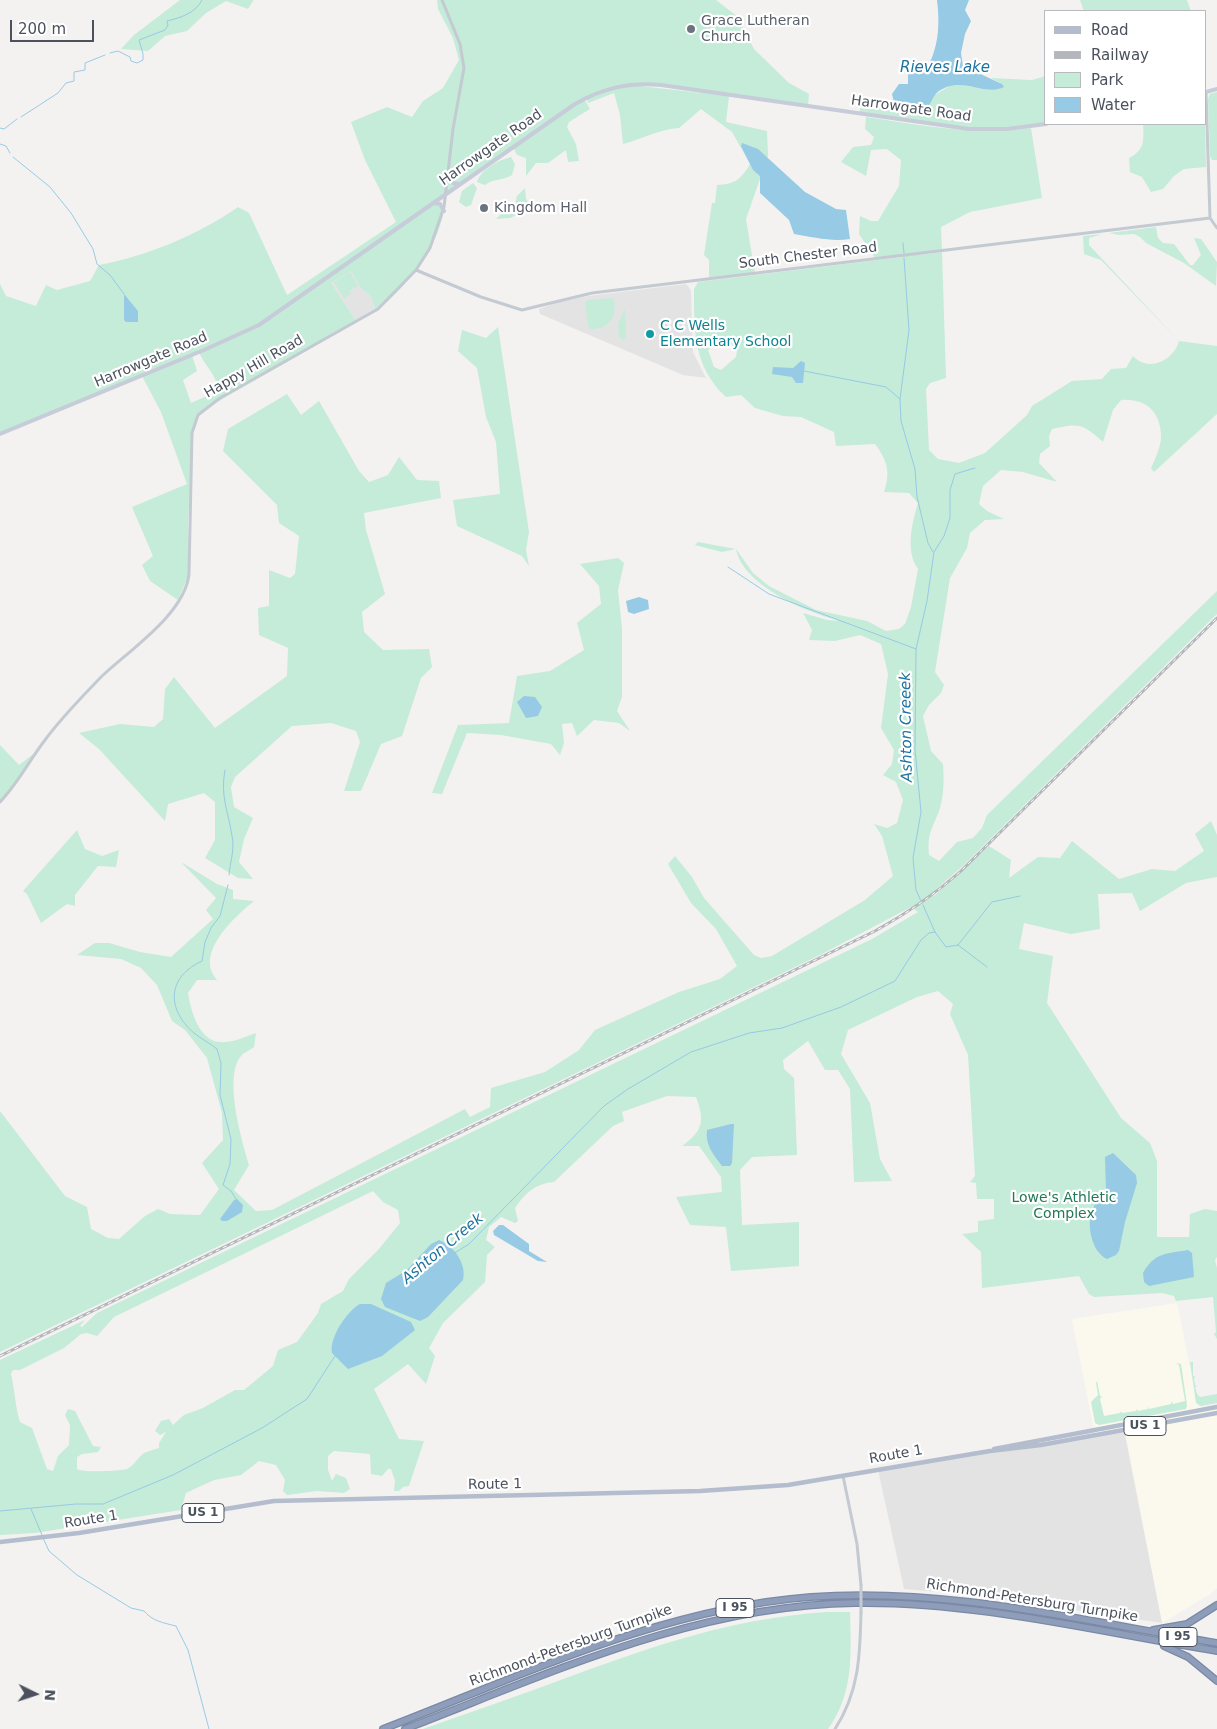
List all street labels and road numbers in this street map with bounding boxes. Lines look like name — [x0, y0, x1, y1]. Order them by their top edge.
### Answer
street label: Harrowgate Road — [850, 92, 972, 126]
street label: Harrowgate Road — [437, 106, 545, 190]
street label: South Chester Road — [738, 239, 878, 273]
street label: Harrowgate Road — [92, 329, 210, 391]
street label: Happy Hill Road — [202, 332, 306, 402]
road number: US 1 — [1124, 1416, 1166, 1435]
street label: Route 1 — [868, 1442, 924, 1468]
street label: Route 1 — [468, 1476, 522, 1494]
road number: US 1 — [182, 1504, 224, 1522]
street label: Route 1 — [63, 1507, 119, 1533]
street label: Richmond-Petersburg Turnpike — [925, 1576, 1139, 1626]
road number: I 95 — [716, 1599, 754, 1618]
street label: Richmond-Petersburg Turnpike — [467, 1601, 675, 1691]
road number: I 95 — [1159, 1628, 1197, 1646]

